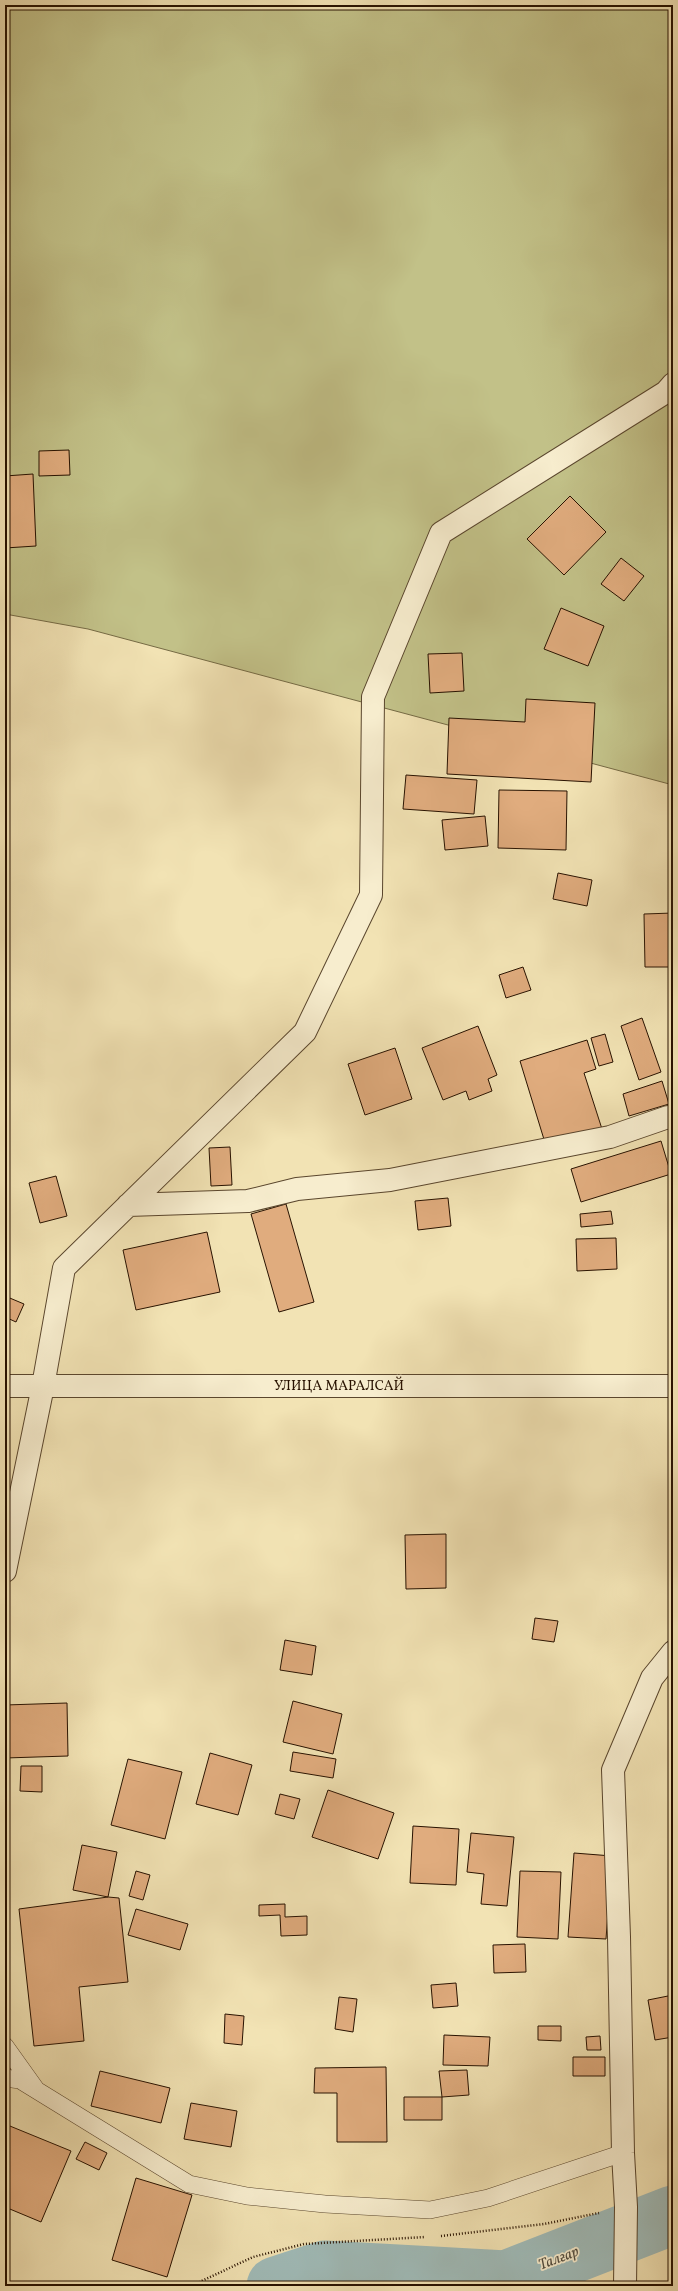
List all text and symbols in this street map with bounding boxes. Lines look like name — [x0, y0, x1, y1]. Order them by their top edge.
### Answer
street label: УЛИЦА МАРАЛСАЙ — [274, 1376, 404, 1396]
water label: Талғар — [536, 2242, 582, 2276]

